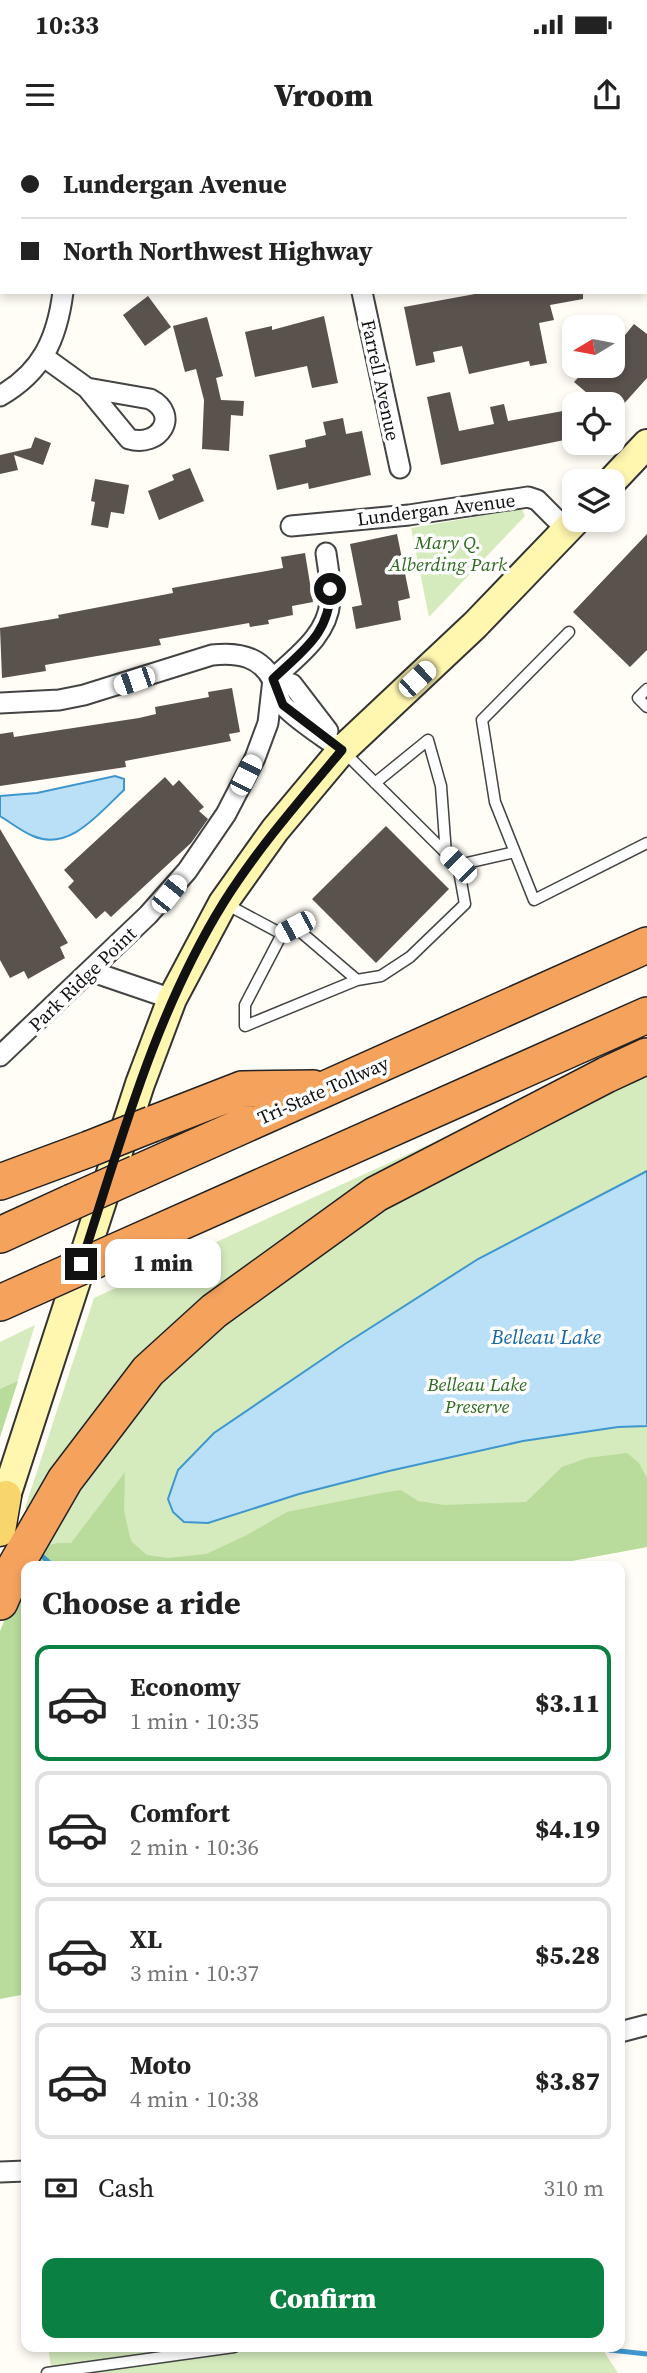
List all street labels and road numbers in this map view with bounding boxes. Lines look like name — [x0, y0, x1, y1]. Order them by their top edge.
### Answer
street label: Farrell Avenue — [355, 317, 407, 443]
street label: Lundergan Avenue — [355, 486, 517, 532]
street label: Park Ridge Point — [23, 920, 142, 1037]
street label: Tri-State Tollway — [253, 1049, 393, 1131]

